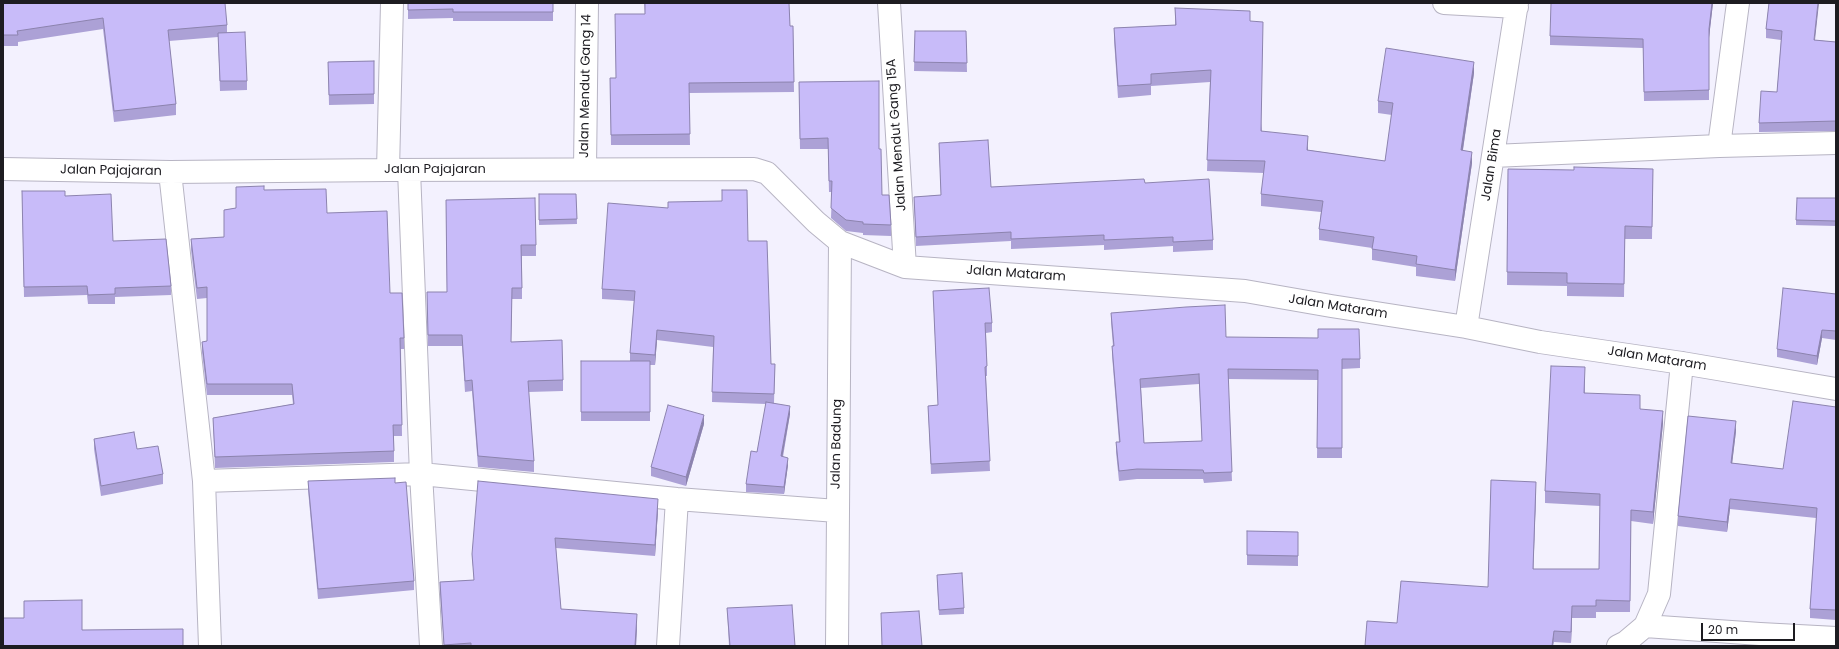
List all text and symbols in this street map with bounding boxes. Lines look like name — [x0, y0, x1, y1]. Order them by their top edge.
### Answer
street label: Jalan Mendut Gang 14 — [577, 14, 595, 158]
street label: Jalan Mendut Gang 15A — [884, 58, 910, 212]
street label: Jalan Bima — [1479, 128, 1505, 202]
street label: Jalan Pajajaran — [60, 162, 162, 180]
street label: Jalan Pajajaran — [384, 162, 486, 178]
street label: Jalan Mataram — [966, 263, 1066, 285]
street label: Jalan Mataram — [1287, 291, 1389, 323]
street label: Jalan Mataram — [1606, 343, 1708, 375]
street label: Jalan Badung — [828, 399, 846, 489]
scale bar — [1703, 615, 1797, 641]
text: 20 m — [1708, 621, 1738, 638]

